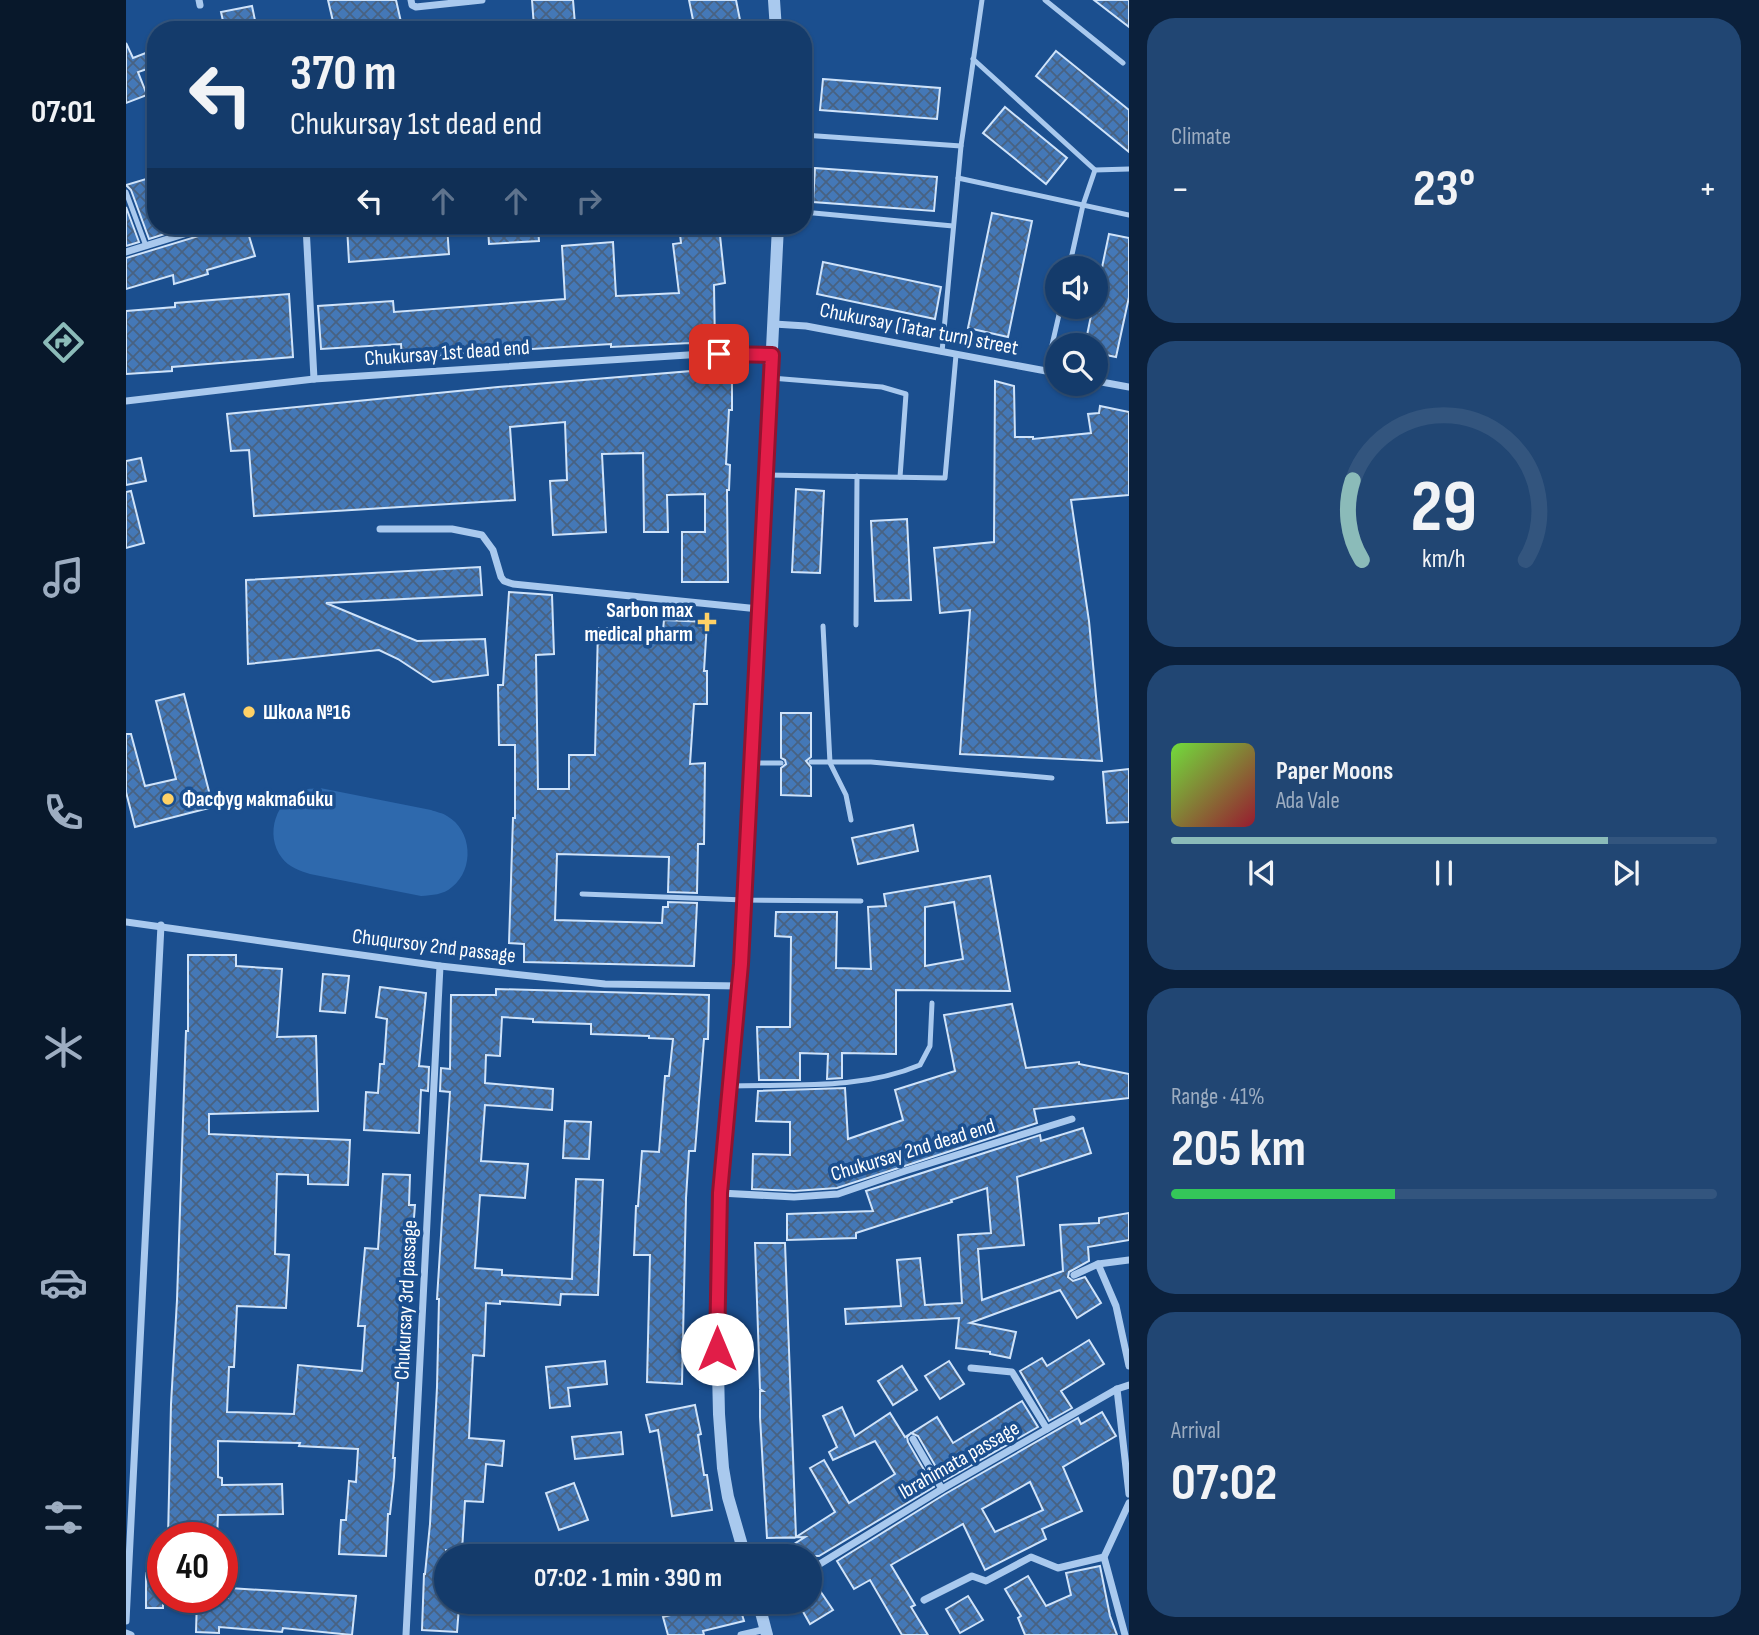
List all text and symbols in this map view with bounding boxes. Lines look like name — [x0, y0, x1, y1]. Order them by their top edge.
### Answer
text: 370 m — [290, 45, 397, 104]
icon: left — [175, 49, 266, 140]
text: 07:01 — [31, 93, 95, 132]
text: Chukursay 1st dead end — [290, 105, 542, 144]
text: Climate — [1171, 123, 1231, 151]
text: 23° — [1413, 158, 1475, 221]
text: − — [1171, 167, 1190, 212]
text: + — [1698, 167, 1717, 212]
icon: left — [351, 182, 389, 220]
icon: ahead — [424, 182, 462, 220]
icon: ahead — [497, 182, 535, 220]
icon: right — [570, 182, 608, 220]
map controls — [1045, 256, 1108, 396]
button: sound — [1045, 256, 1108, 319]
street label: Chukursay (Tatar turn) street — [818, 297, 1020, 361]
icon: directions — [39, 318, 88, 367]
pin — [689, 324, 749, 384]
button: search — [1045, 333, 1108, 396]
street label: Chukursay 1st dead end — [364, 335, 530, 371]
icon: arrive — [700, 335, 738, 373]
text: 29 — [1411, 465, 1477, 553]
text: km/h — [1422, 544, 1466, 575]
icon: music — [39, 553, 88, 602]
place label: Sarbon max medical pharm — [584, 598, 693, 647]
marker: Sarbon max medical pharm — [699, 614, 715, 630]
place label: Школа №16 — [263, 700, 351, 725]
marker: Школа №16 — [241, 704, 257, 720]
text: Paper Moons — [1276, 756, 1393, 787]
place label: Фасфуд мактабики — [182, 787, 333, 812]
text: Ada Vale — [1276, 787, 1340, 815]
icon: phone — [39, 788, 88, 837]
marker: Фасфуд мактабики — [160, 791, 176, 807]
icon: previous — [1243, 854, 1281, 892]
icon: pause — [1425, 854, 1463, 892]
icon: next — [1607, 854, 1645, 892]
street label: Chuqursoy 2nd passage — [351, 924, 517, 968]
icon: climate — [39, 1023, 88, 1072]
text: Range · 41% — [1171, 1083, 1265, 1111]
street label: Chukursay 2nd dead end — [828, 1113, 998, 1187]
text: 205 km — [1171, 1118, 1306, 1181]
street label: Chukursay 3rd passage — [389, 1219, 423, 1381]
icon: car — [39, 1258, 88, 1307]
position arrow — [680, 1312, 754, 1386]
street label: Ibrahimаta passage — [894, 1415, 1024, 1505]
text: Arrival — [1171, 1417, 1220, 1445]
text: 07:02 — [1171, 1452, 1277, 1515]
icon: filters — [39, 1493, 88, 1542]
speed limit sign: 40 — [147, 1522, 238, 1613]
text: 07:02 · 1 min · 390 m — [534, 1563, 722, 1594]

